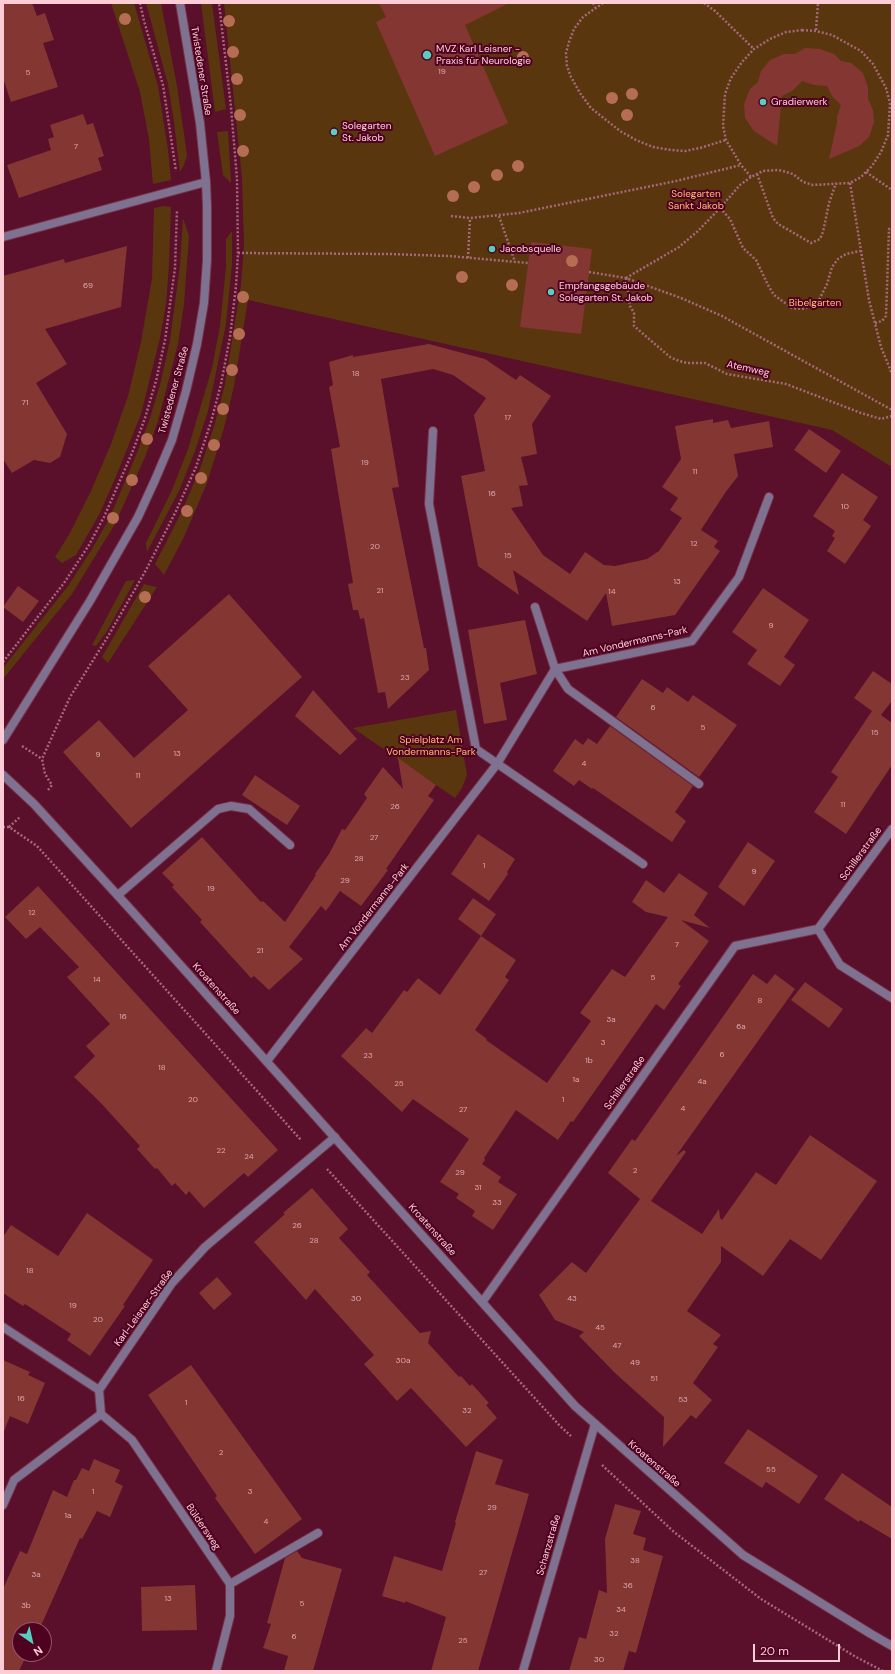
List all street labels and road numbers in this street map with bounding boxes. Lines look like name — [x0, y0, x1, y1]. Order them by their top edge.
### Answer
street label: Twistedener Straße — [188, 26, 214, 116]
street label: Twistedener Straße — [157, 345, 191, 435]
street label: Atemweg — [726, 359, 770, 379]
street label: Am Vondermanns-Park — [581, 624, 689, 660]
street label: Schillerstraße — [837, 825, 885, 883]
street label: Am Vondermanns-Park — [336, 861, 412, 953]
street label: Kroatenstraße — [190, 961, 242, 1017]
street label: Schillerstraße — [602, 1054, 648, 1112]
street label: Kroatenstraße — [406, 1202, 458, 1258]
street label: Karl-Leisner-Straße — [112, 1267, 176, 1349]
street label: Kroatenstraße — [625, 1438, 683, 1490]
street label: Büldersweg — [183, 1502, 223, 1552]
street label: Schanzstraße — [535, 1513, 563, 1577]

